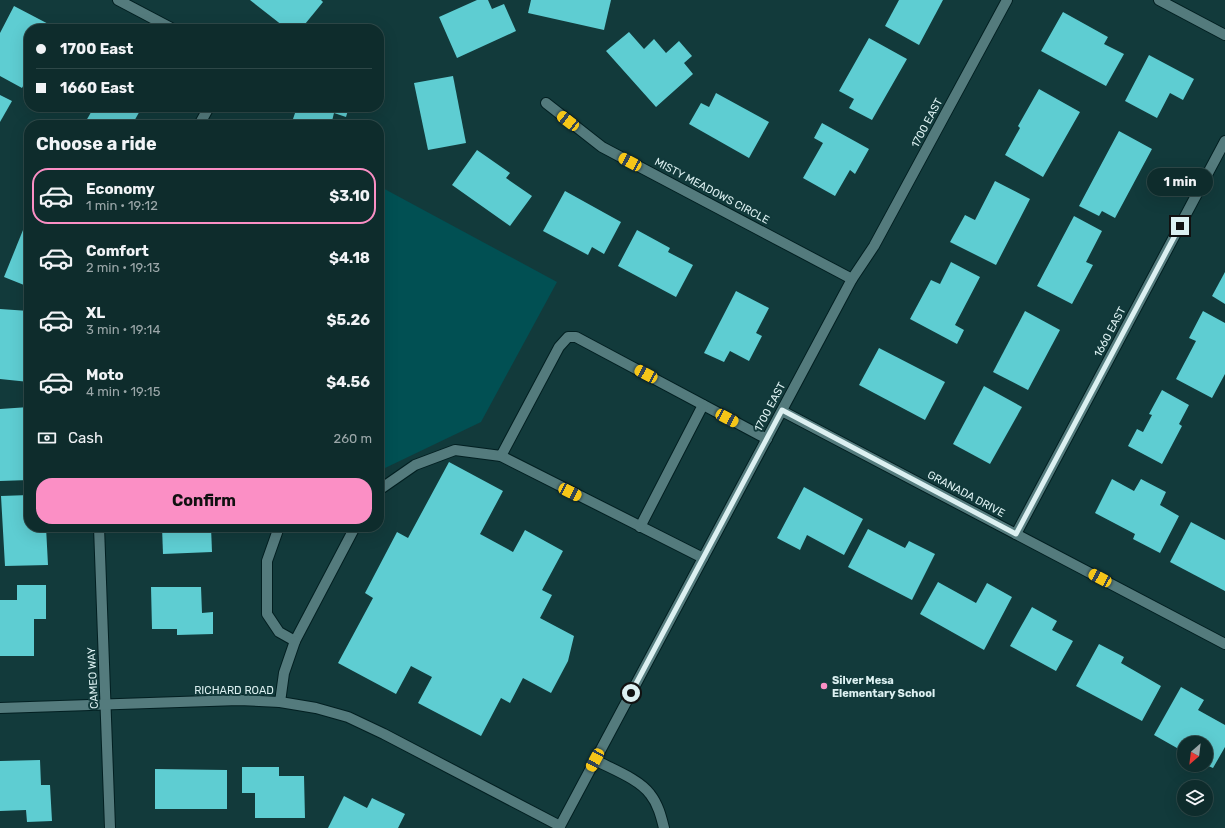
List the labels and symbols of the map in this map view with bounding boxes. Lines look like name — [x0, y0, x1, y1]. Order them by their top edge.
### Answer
street label: 1700 EAST — [909, 96, 946, 150]
car — [555, 109, 581, 133]
car — [617, 151, 643, 173]
street label: MISTY MEADOWS CIRCLE — [652, 155, 772, 227]
callout: 1 min — [1147, 168, 1213, 196]
route end — [1171, 217, 1189, 235]
street label: 1660 EAST — [1091, 304, 1129, 359]
car — [633, 363, 659, 385]
street label: 1700 EAST — [752, 380, 789, 434]
car — [714, 407, 740, 429]
street label: GRANADA DRIVE — [925, 468, 1007, 520]
car — [557, 481, 583, 503]
car — [1087, 567, 1113, 589]
street label: CAMEO WAY — [85, 647, 101, 709]
place label: Silver Mesa Elementary School — [832, 674, 935, 700]
marker: Silver Mesa Elementary School — [819, 681, 829, 691]
street label: RICHARD ROAD — [194, 684, 274, 697]
route start — [622, 684, 640, 702]
north arrow — [1177, 736, 1213, 772]
car — [584, 747, 606, 773]

